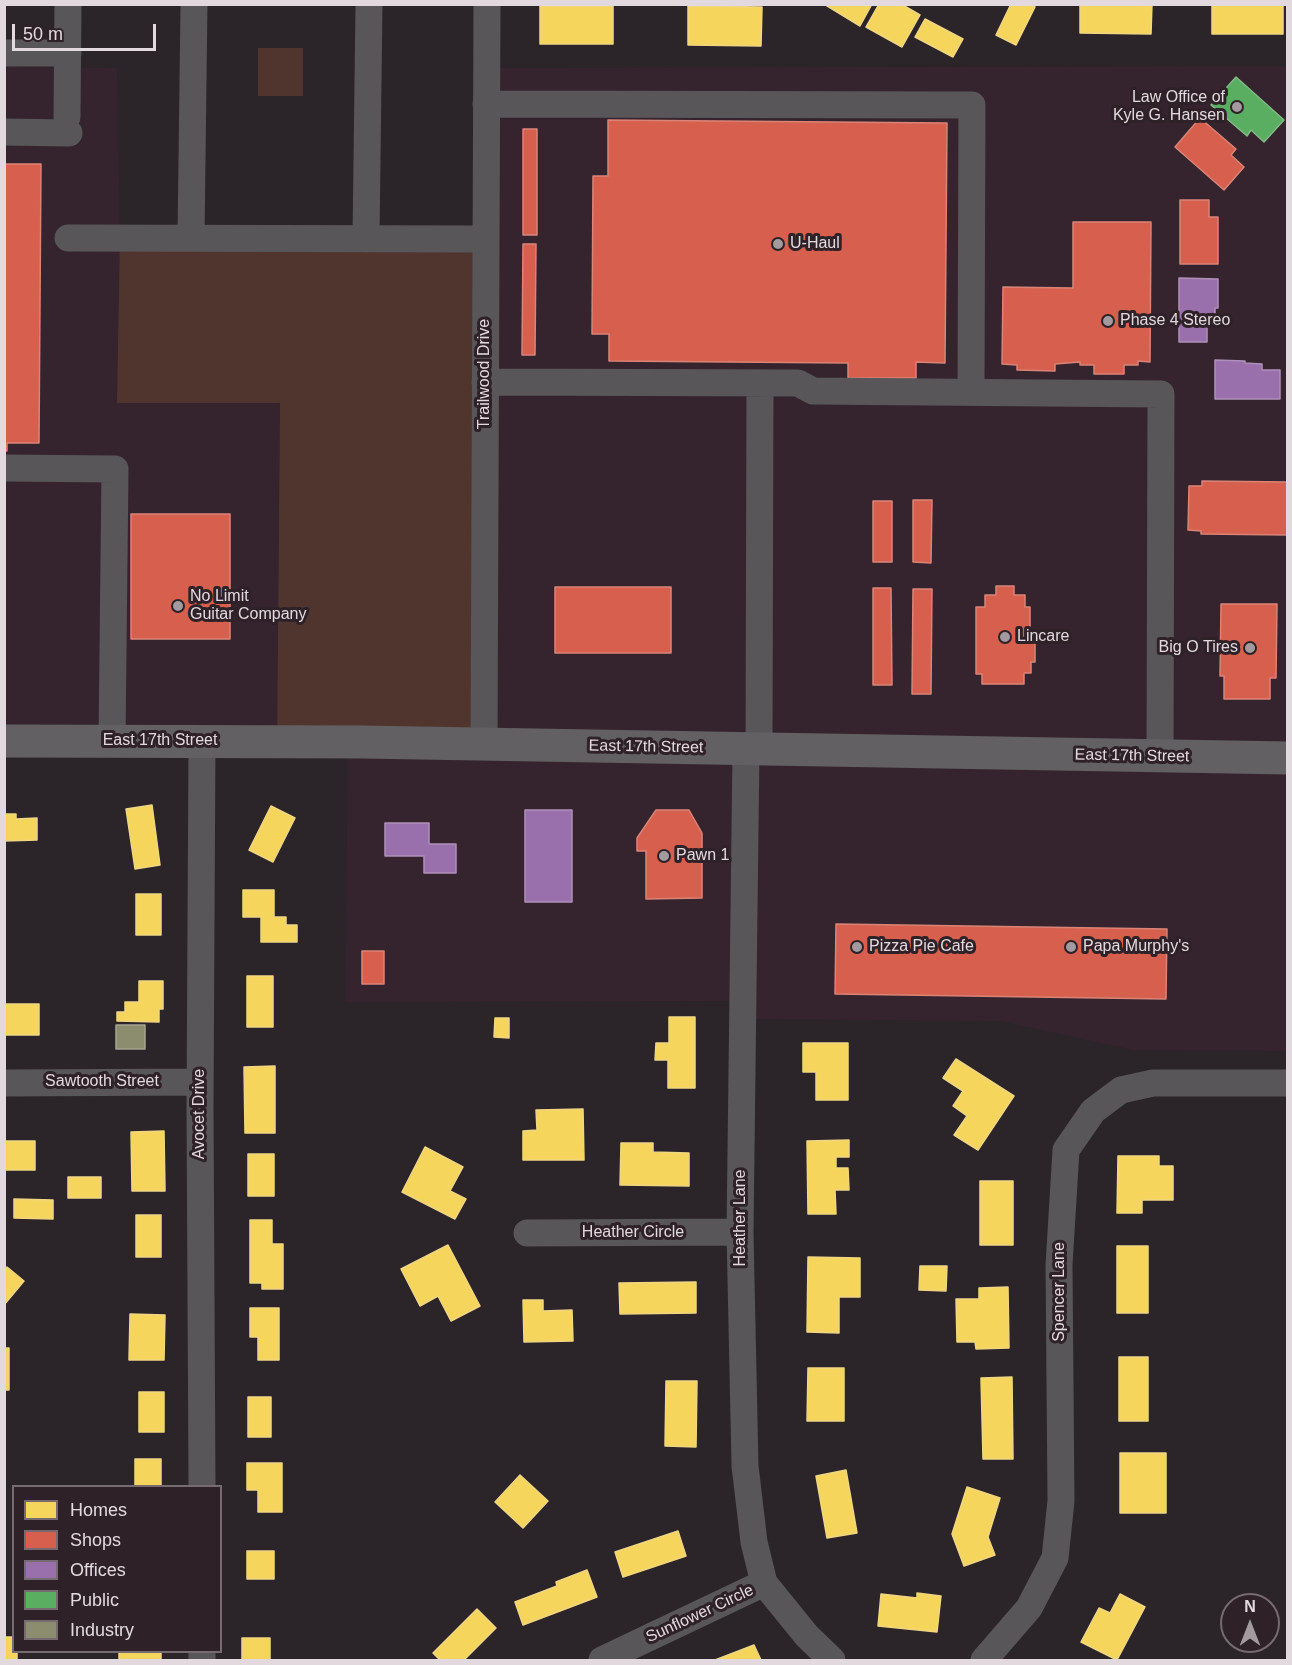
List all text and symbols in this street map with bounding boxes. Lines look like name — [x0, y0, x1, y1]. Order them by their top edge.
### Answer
scale bar — [15, 12, 159, 50]
text: 50 m — [23, 24, 63, 44]
place label: Law Office of Kyle G. Hansen — [1113, 88, 1225, 126]
marker: Law Office of Kyle G. Hansen — [1230, 100, 1244, 114]
place label: U-Haul — [790, 234, 840, 254]
marker: U-Haul — [771, 237, 785, 251]
place label: Phase 4 Stereo — [1120, 311, 1230, 331]
marker: Phase 4 Stereo — [1101, 314, 1115, 328]
street label: Trailwood Drive — [475, 319, 495, 429]
place label: No Limit Guitar Company — [190, 587, 306, 625]
marker: No Limit Guitar Company — [171, 599, 185, 613]
place label: Lincare — [1017, 627, 1069, 647]
marker: Lincare — [998, 630, 1012, 644]
place label: Big O Tires — [1159, 638, 1238, 658]
marker: Big O Tires — [1243, 641, 1257, 655]
street label: East 17th Street — [103, 731, 217, 751]
street label: East 17th Street — [588, 736, 704, 758]
street label: East 17th Street — [1074, 745, 1190, 767]
place label: Pawn 1 — [676, 846, 729, 866]
marker: Pawn 1 — [657, 849, 671, 863]
place label: Pizza Pie Cafe — [869, 937, 974, 957]
place label: Papa Murphy's — [1083, 937, 1189, 957]
marker: Pizza Pie Cafe — [850, 940, 864, 954]
marker: Papa Murphy's — [1064, 940, 1078, 954]
street label: Avocet Drive — [190, 1069, 210, 1159]
street label: Sawtooth Street — [45, 1072, 159, 1092]
street label: Heather Lane — [731, 1170, 751, 1266]
street label: Heather Circle — [582, 1223, 684, 1243]
street label: Spencer Lane — [1050, 1242, 1070, 1342]
legend — [12, 1485, 222, 1653]
text: Homes — [70, 1500, 127, 1520]
text: Shops — [70, 1530, 121, 1550]
text: Offices — [70, 1560, 126, 1580]
street label: Sunflower Circle — [643, 1581, 757, 1647]
text: Public — [70, 1590, 119, 1610]
north arrow — [1220, 1593, 1280, 1653]
text: N — [1244, 1598, 1256, 1615]
text: Industry — [70, 1620, 134, 1640]

